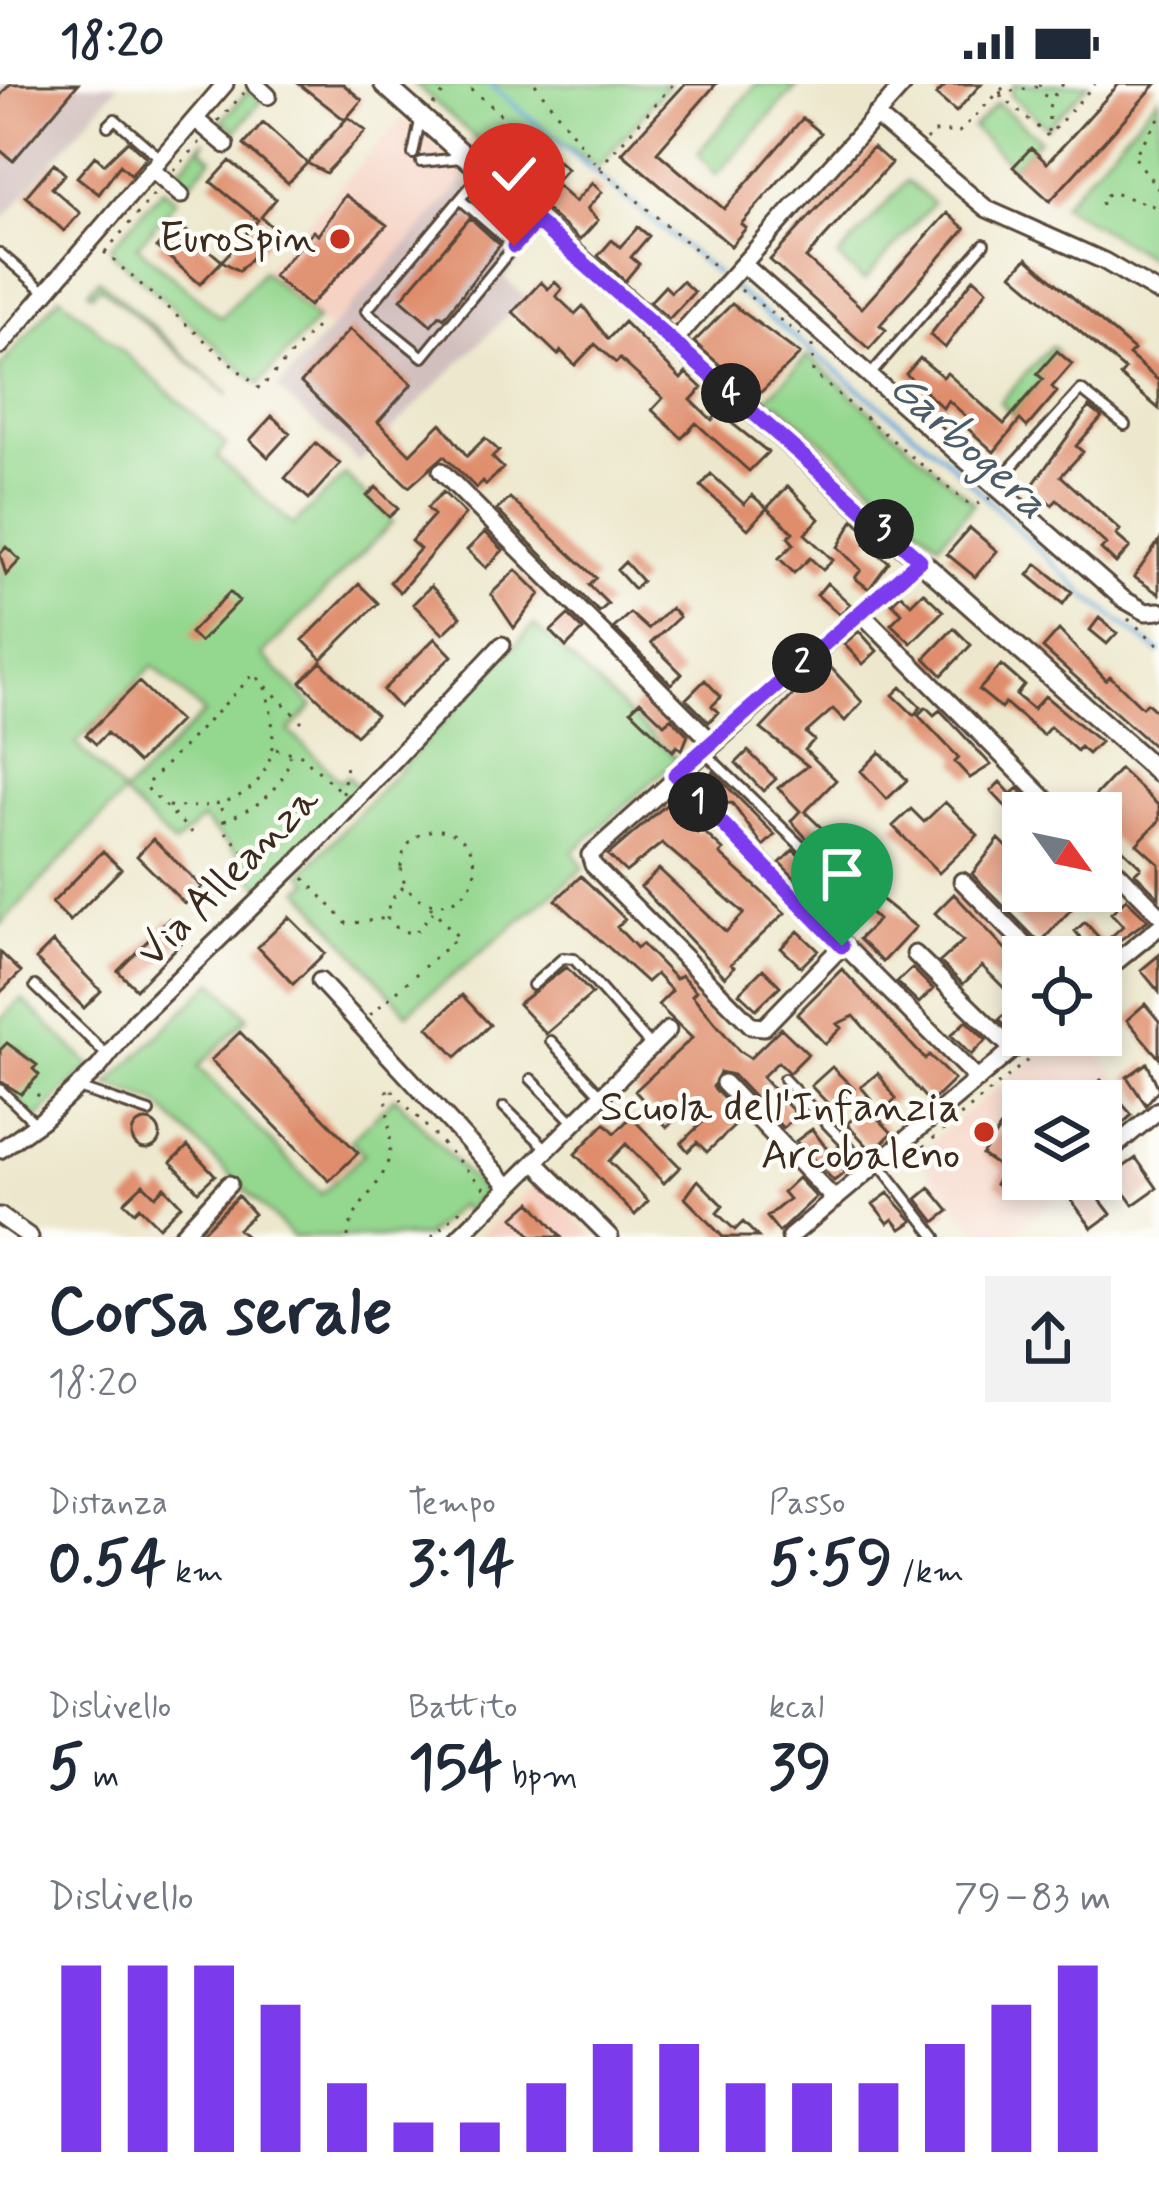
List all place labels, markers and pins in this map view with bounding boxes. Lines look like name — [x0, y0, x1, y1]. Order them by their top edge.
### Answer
pin — [463, 123, 565, 246]
place label: EuroSpin — [159, 212, 316, 267]
marker: EuroSpin — [327, 226, 353, 252]
pin: 4 — [701, 363, 761, 423]
pin: 3 — [854, 499, 914, 559]
pin: 2 — [772, 633, 832, 693]
pin: 1 — [668, 772, 728, 832]
pin — [791, 823, 893, 946]
place label: Scuola dell'Infanzia Arcobaleno — [600, 1081, 960, 1184]
marker: Scuola dell'Infanzia Arcobaleno — [971, 1119, 997, 1145]

